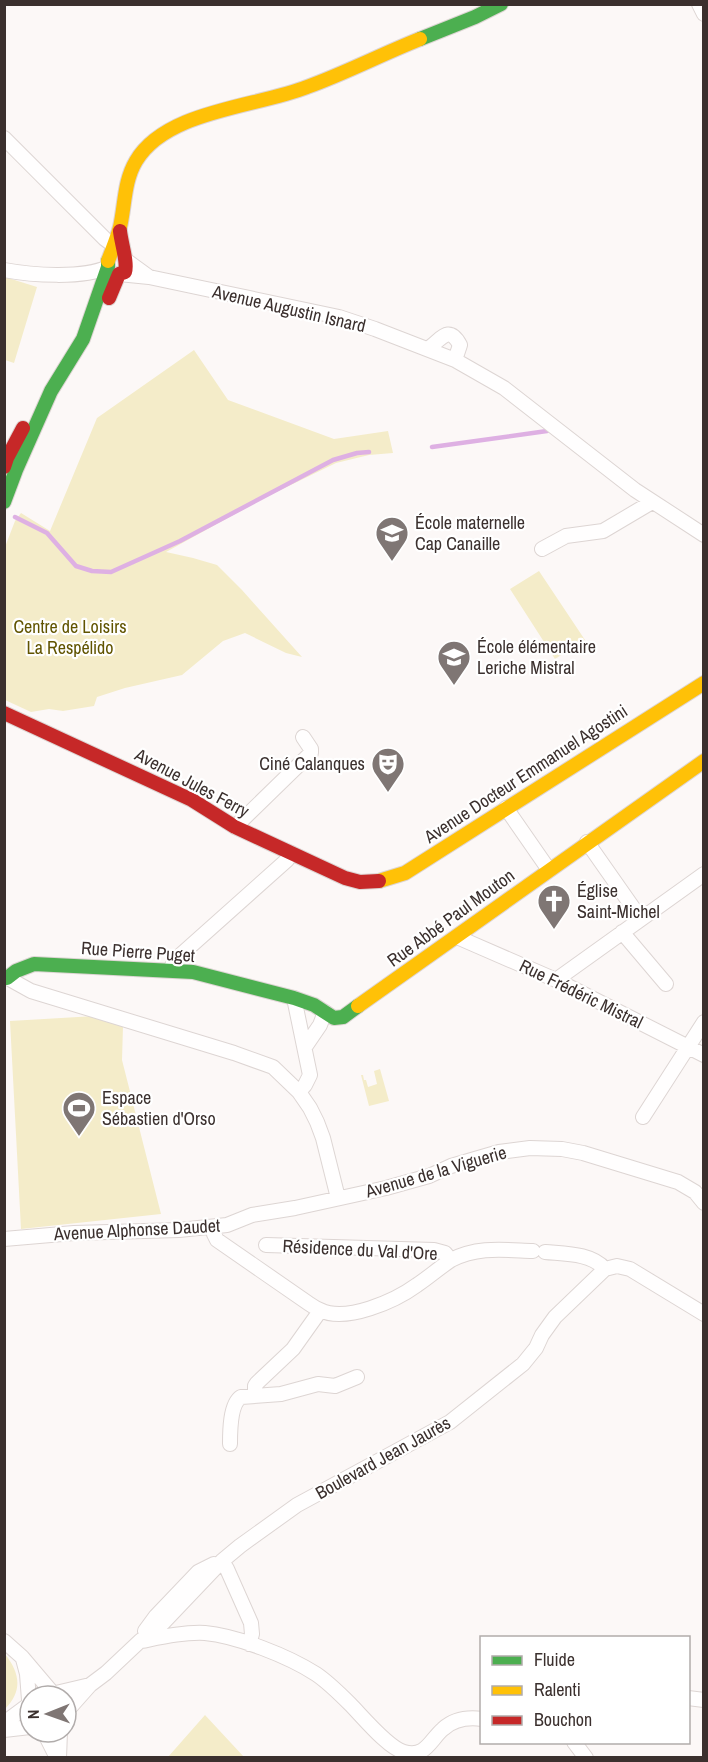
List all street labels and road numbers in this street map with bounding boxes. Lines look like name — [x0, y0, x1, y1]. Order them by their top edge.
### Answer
street label: Avenue Augustin Isnard — [209, 279, 368, 338]
street label: Avenue Docteur Emmanuel Agostini — [418, 698, 632, 849]
street label: Avenue Jules Ferry — [130, 741, 254, 824]
street label: Rue Abbé Paul Mouton — [382, 863, 519, 972]
street label: Rue Pierre Puget — [80, 935, 196, 968]
street label: Rue Frédéric Mistral — [515, 953, 647, 1034]
street label: Avenue de la Viguerie — [361, 1139, 509, 1204]
street label: Avenue Alphonse Daudet — [52, 1213, 221, 1246]
street label: Résidence du Val d'Ore — [282, 1233, 438, 1266]
street label: Boulevard Jean Jaurès — [311, 1410, 455, 1505]

